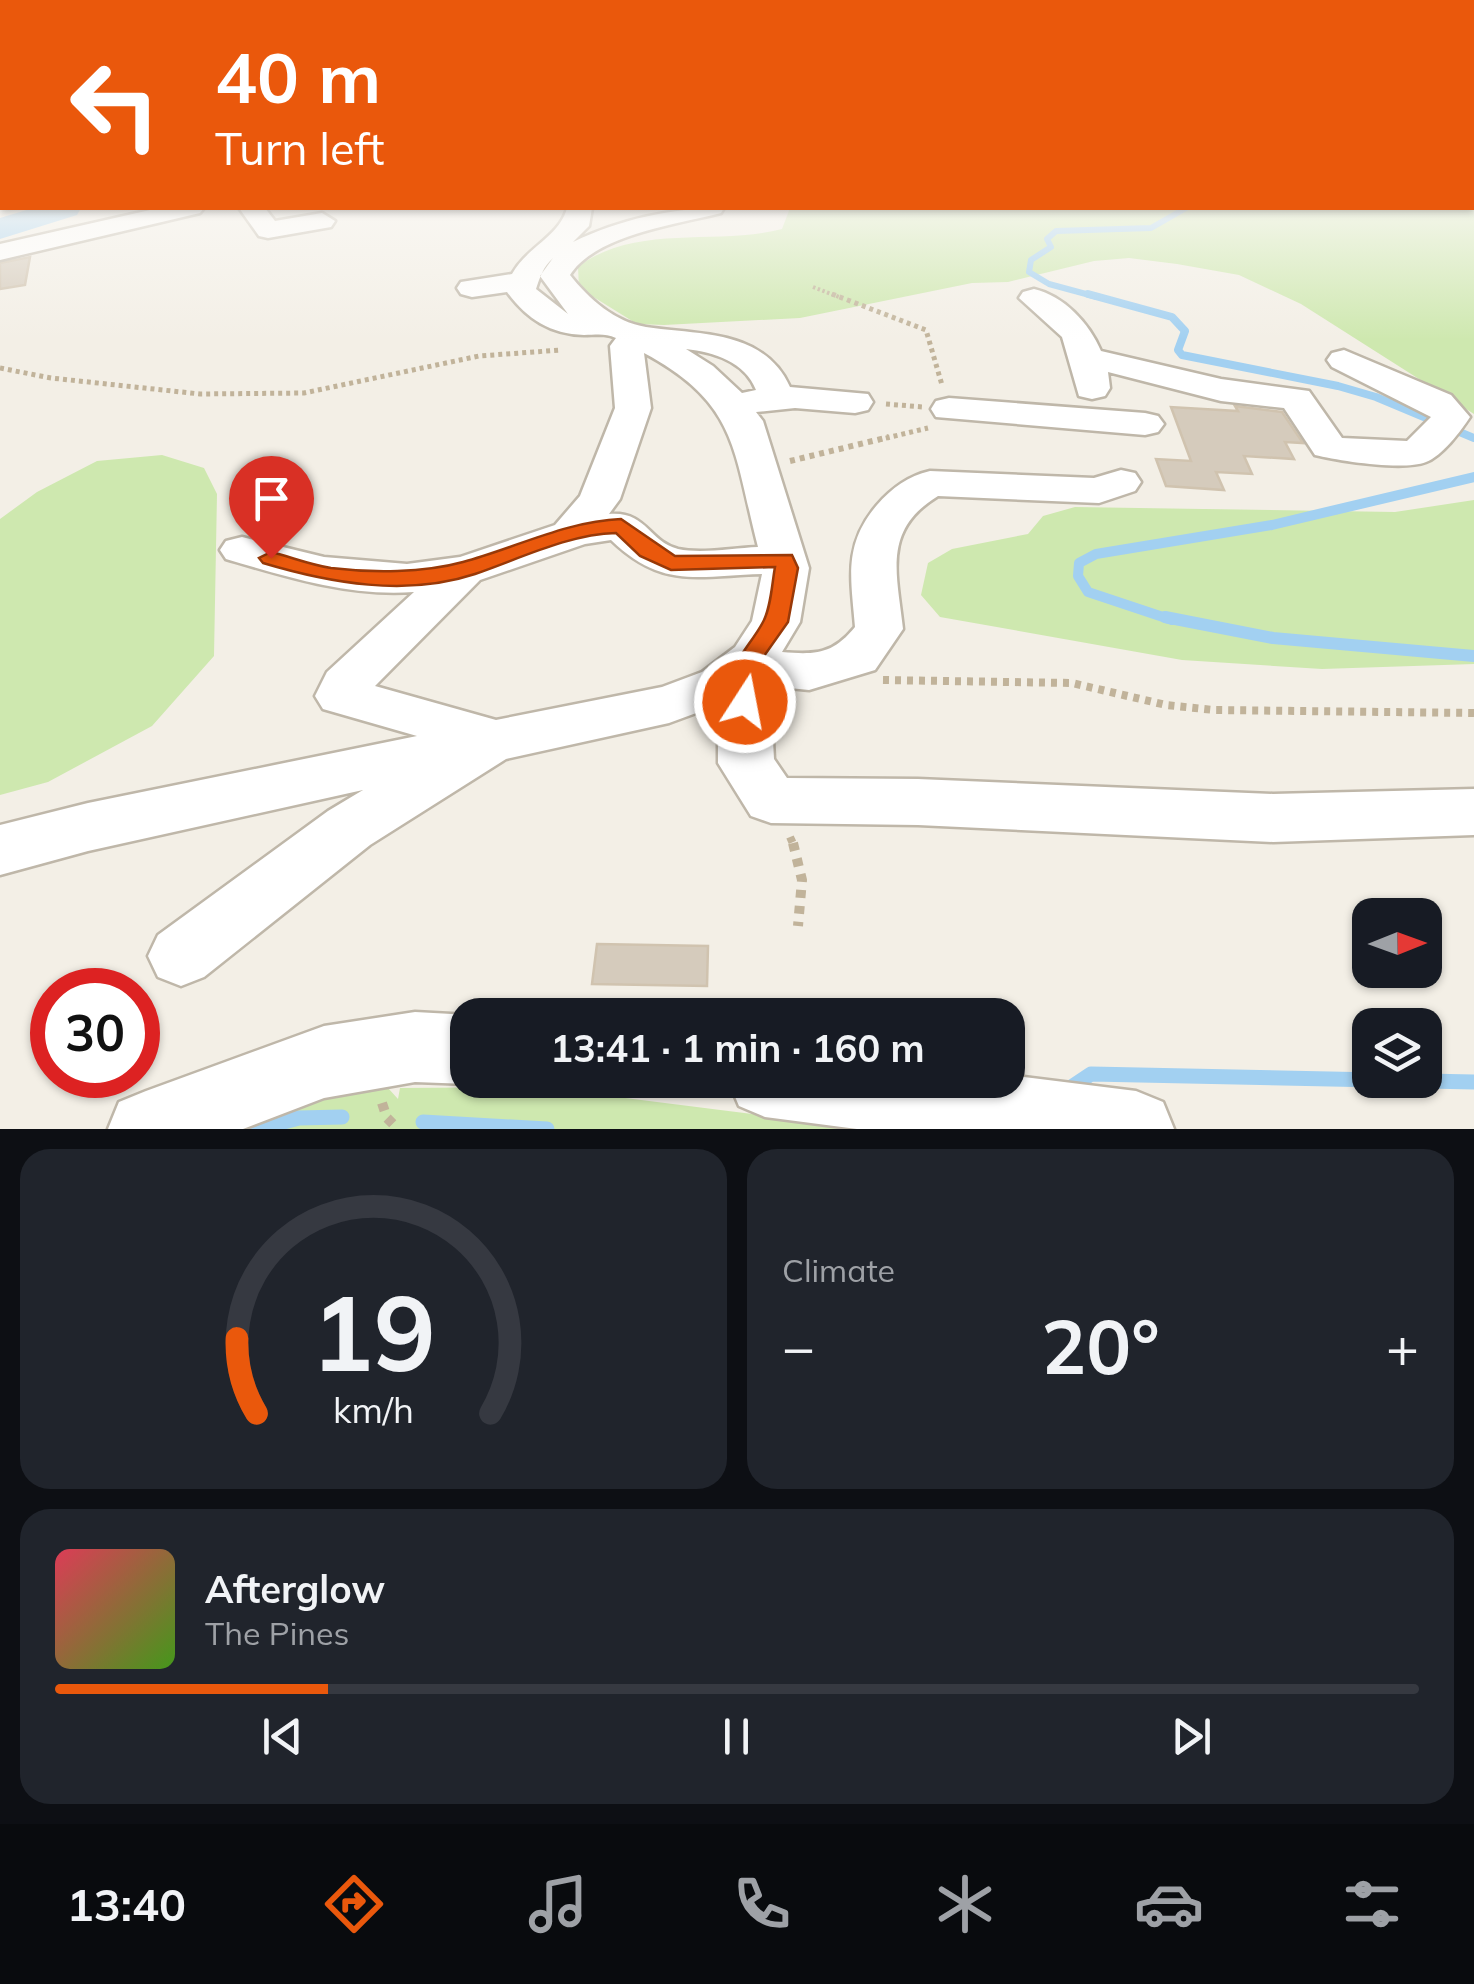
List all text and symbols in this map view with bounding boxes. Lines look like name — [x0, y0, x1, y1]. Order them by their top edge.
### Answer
text: 40 m — [215, 33, 381, 121]
icon: left — [50, 40, 180, 170]
text: Turn left — [215, 120, 384, 176]
pin — [229, 456, 314, 559]
icon: arrive — [244, 471, 299, 526]
position arrow — [693, 650, 797, 754]
north arrow — [1352, 898, 1442, 988]
map controls — [1352, 898, 1442, 1098]
speed limit sign: 30 — [30, 968, 160, 1098]
button: layers — [1352, 1008, 1442, 1098]
text: 13:41 · 1 min · 160 m — [550, 1024, 925, 1072]
text: Climate — [782, 1250, 895, 1290]
text: 19 — [311, 1266, 436, 1397]
text: 20° — [1041, 1299, 1160, 1393]
text: − — [782, 1312, 815, 1381]
text: + — [1386, 1312, 1419, 1381]
text: km/h — [333, 1387, 414, 1432]
text: Afterglow — [205, 1565, 385, 1613]
text: The Pines — [205, 1613, 349, 1653]
icon: previous — [255, 1709, 310, 1764]
icon: pause — [709, 1709, 764, 1764]
icon: next — [1164, 1709, 1219, 1764]
icon: directions — [319, 1869, 389, 1939]
icon: music — [523, 1869, 593, 1939]
icon: phone — [727, 1869, 797, 1939]
icon: climate — [930, 1869, 1000, 1939]
icon: car — [1134, 1869, 1204, 1939]
icon: filters — [1337, 1869, 1407, 1939]
text: 13:40 — [67, 1876, 186, 1932]

